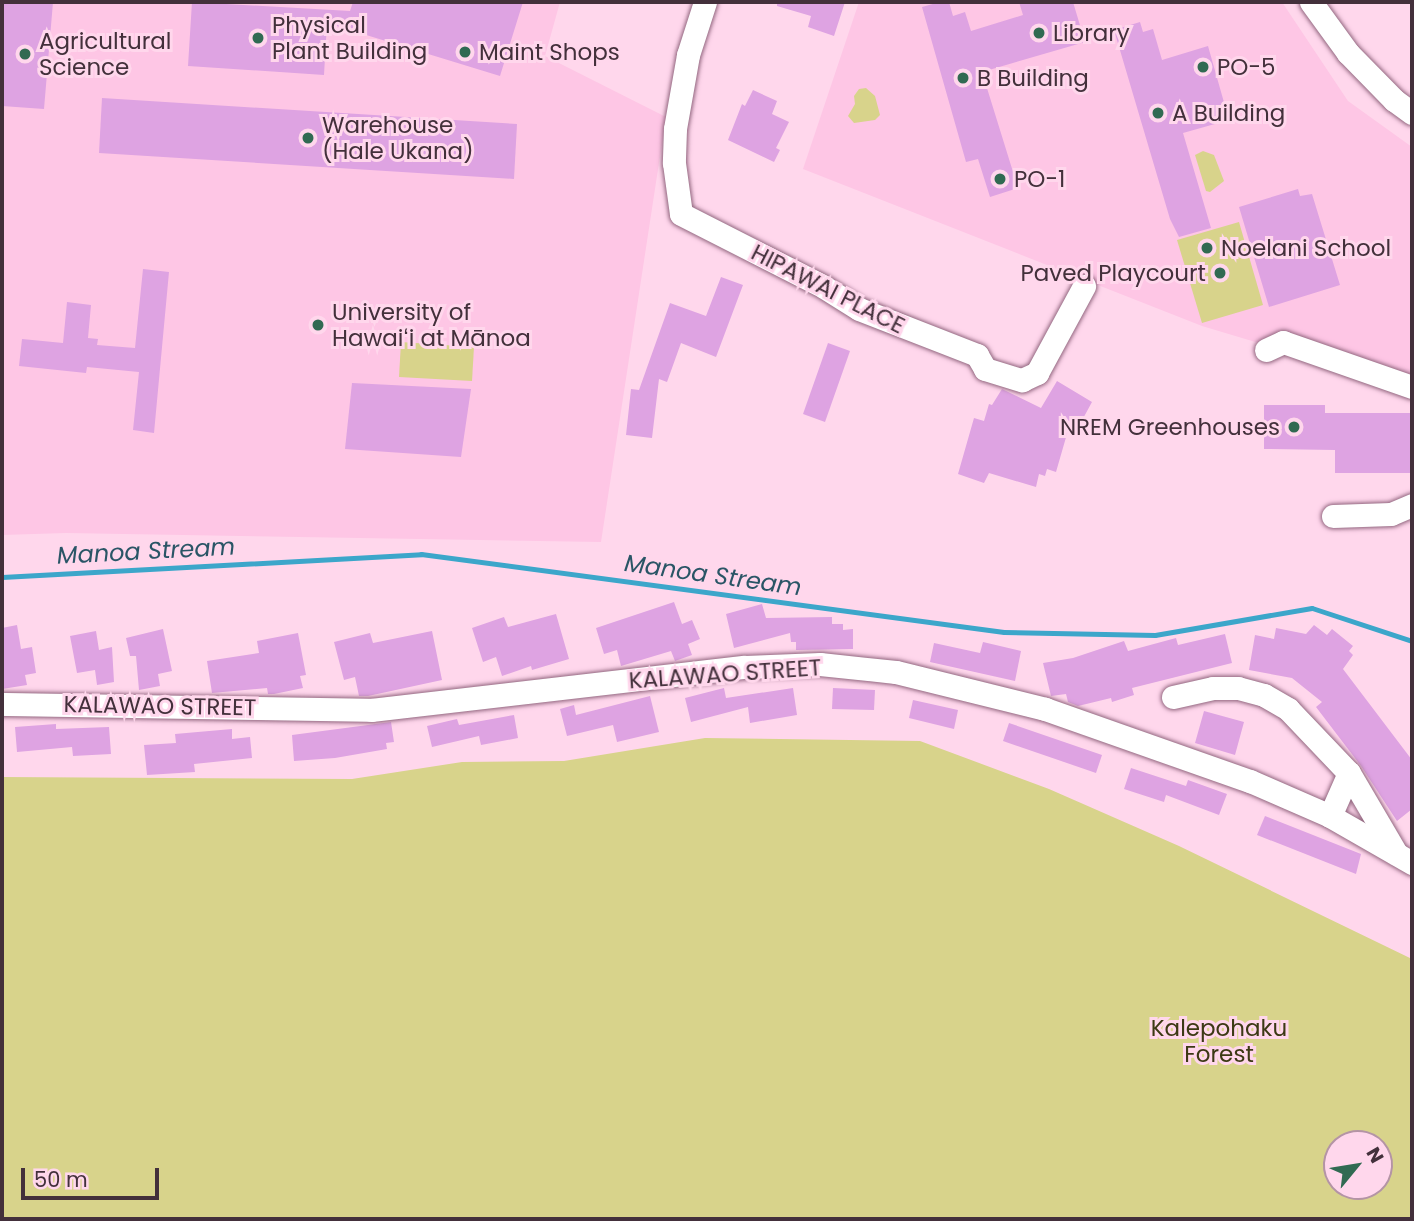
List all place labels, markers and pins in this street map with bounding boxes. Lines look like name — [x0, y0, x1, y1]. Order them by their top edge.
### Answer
place label: Physical Plant Building — [272, 11, 427, 65]
place label: Library — [1053, 19, 1130, 47]
marker: Library — [1031, 25, 1047, 41]
place label: Agricultural Science — [39, 27, 172, 81]
marker: Physical Plant Building — [250, 30, 266, 46]
place label: Maint Shops — [479, 38, 620, 66]
marker: Maint Shops — [457, 44, 473, 60]
marker: Agricultural Science — [17, 46, 33, 62]
place label: PO-5 — [1217, 53, 1276, 81]
marker: PO-5 — [1195, 59, 1211, 75]
place label: B Building — [977, 64, 1089, 92]
marker: B Building — [955, 70, 971, 86]
place label: A Building — [1172, 99, 1285, 127]
marker: A Building — [1150, 105, 1166, 121]
place label: Warehouse (Hale Ukana) — [322, 111, 474, 165]
marker: Warehouse (Hale Ukana) — [300, 130, 316, 146]
place label: PO-1 — [1014, 165, 1065, 193]
marker: PO-1 — [992, 171, 1008, 187]
place label: Noelani School — [1221, 234, 1391, 262]
marker: Noelani School — [1199, 240, 1215, 256]
place label: Paved Playcourt — [1020, 259, 1206, 287]
marker: Paved Playcourt — [1212, 265, 1228, 281]
place label: University of Hawaiʻi at Mānoa — [332, 298, 531, 352]
marker: University of Hawaiʻi at Mānoa — [310, 317, 326, 333]
place label: NREM Greenhouses — [1060, 413, 1280, 441]
marker: NREM Greenhouses — [1286, 419, 1302, 435]

